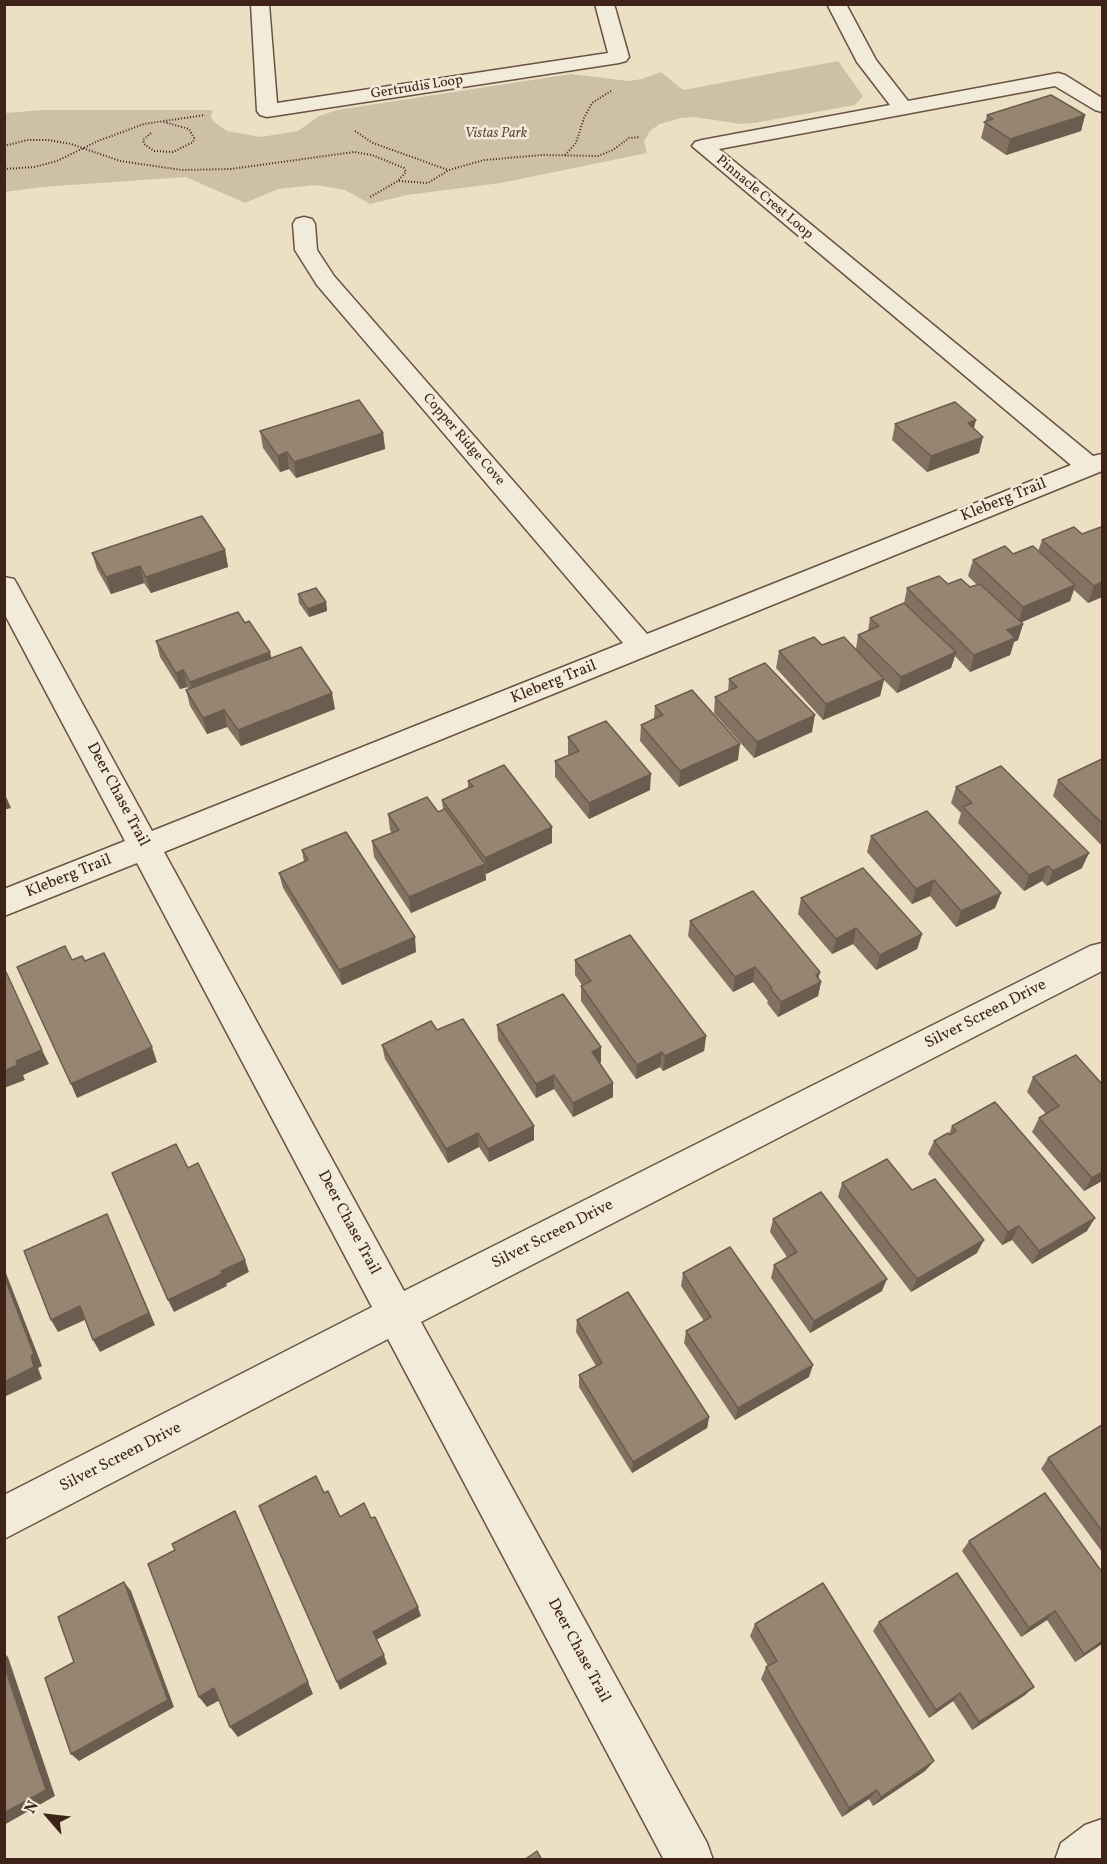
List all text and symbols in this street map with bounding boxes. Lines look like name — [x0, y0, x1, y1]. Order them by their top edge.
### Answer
street label: Gertrudis Loop — [370, 72, 464, 104]
park label: Vistas Park — [465, 126, 527, 142]
street label: Pinnacle Crest Loop — [712, 152, 816, 244]
street label: Copper Ridge Cove — [418, 391, 508, 489]
street label: Kleberg Trail — [958, 475, 1050, 527]
street label: Kleberg Trail — [508, 657, 600, 709]
street label: Deer Chase Trail — [81, 740, 153, 850]
street label: Kleberg Trail — [23, 851, 115, 903]
street label: Silver Screen Drive — [922, 976, 1050, 1054]
street label: Deer Chase Trail — [312, 1168, 384, 1278]
street label: Silver Screen Drive — [489, 1196, 617, 1274]
street label: Silver Screen Drive — [57, 1419, 185, 1497]
street label: Deer Chase Trail — [542, 1596, 614, 1706]
north arrow — [18, 1786, 78, 1846]
text: N — [20, 1797, 45, 1818]

